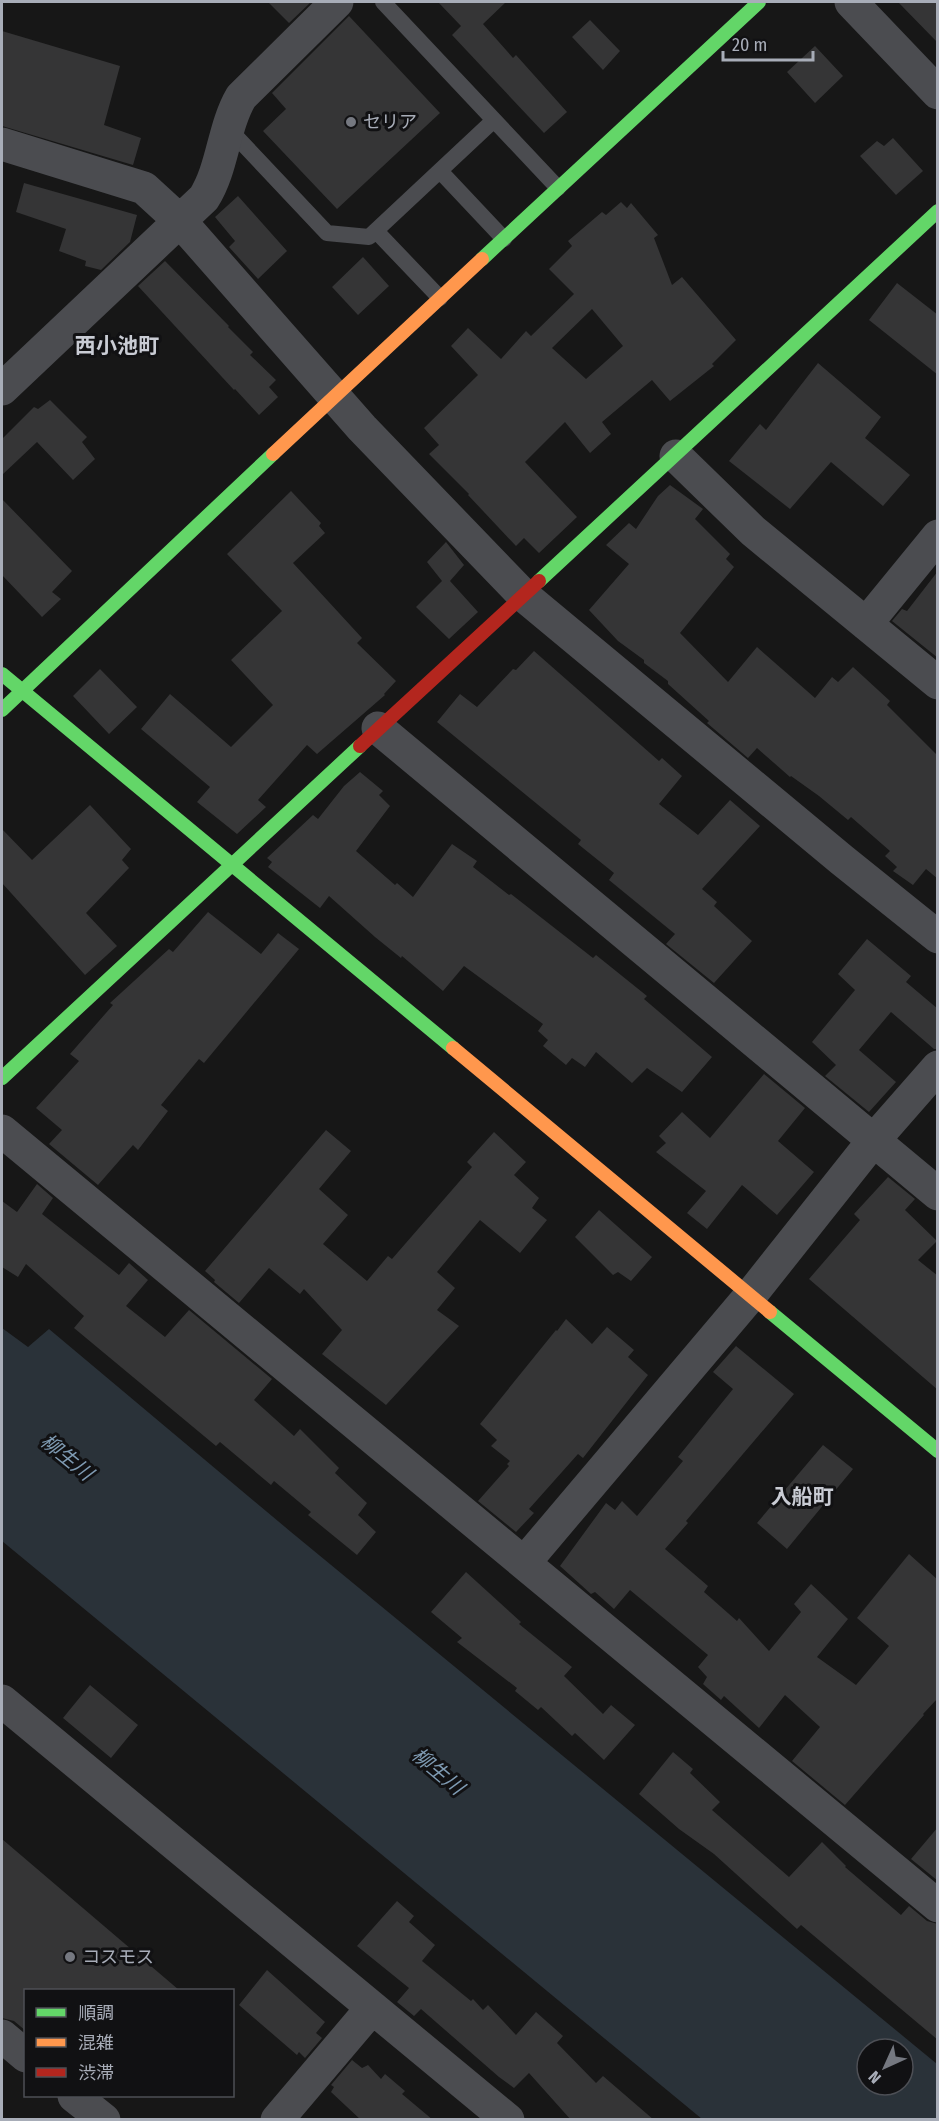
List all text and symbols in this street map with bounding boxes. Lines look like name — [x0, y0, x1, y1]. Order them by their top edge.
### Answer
scale bar — [723, 24, 813, 62]
text: 20 m — [732, 34, 767, 56]
place label: セリア — [363, 111, 417, 133]
marker: セリア — [344, 115, 358, 129]
district label: 西小池町 — [75, 333, 159, 359]
water label: 柳生川 — [36, 1429, 99, 1486]
district label: 入船町 — [771, 1484, 834, 1510]
water label: 柳生川 — [407, 1743, 470, 1801]
place label: コスモス — [82, 1946, 154, 1968]
marker: コスモス — [63, 1950, 77, 1964]
legend — [24, 1989, 234, 2097]
text: 順調 — [78, 2002, 114, 2024]
text: 混雑 — [78, 2032, 114, 2054]
north arrow — [855, 2037, 915, 2097]
text: 渋滞 — [78, 2062, 114, 2084]
text: N — [865, 2067, 885, 2087]

